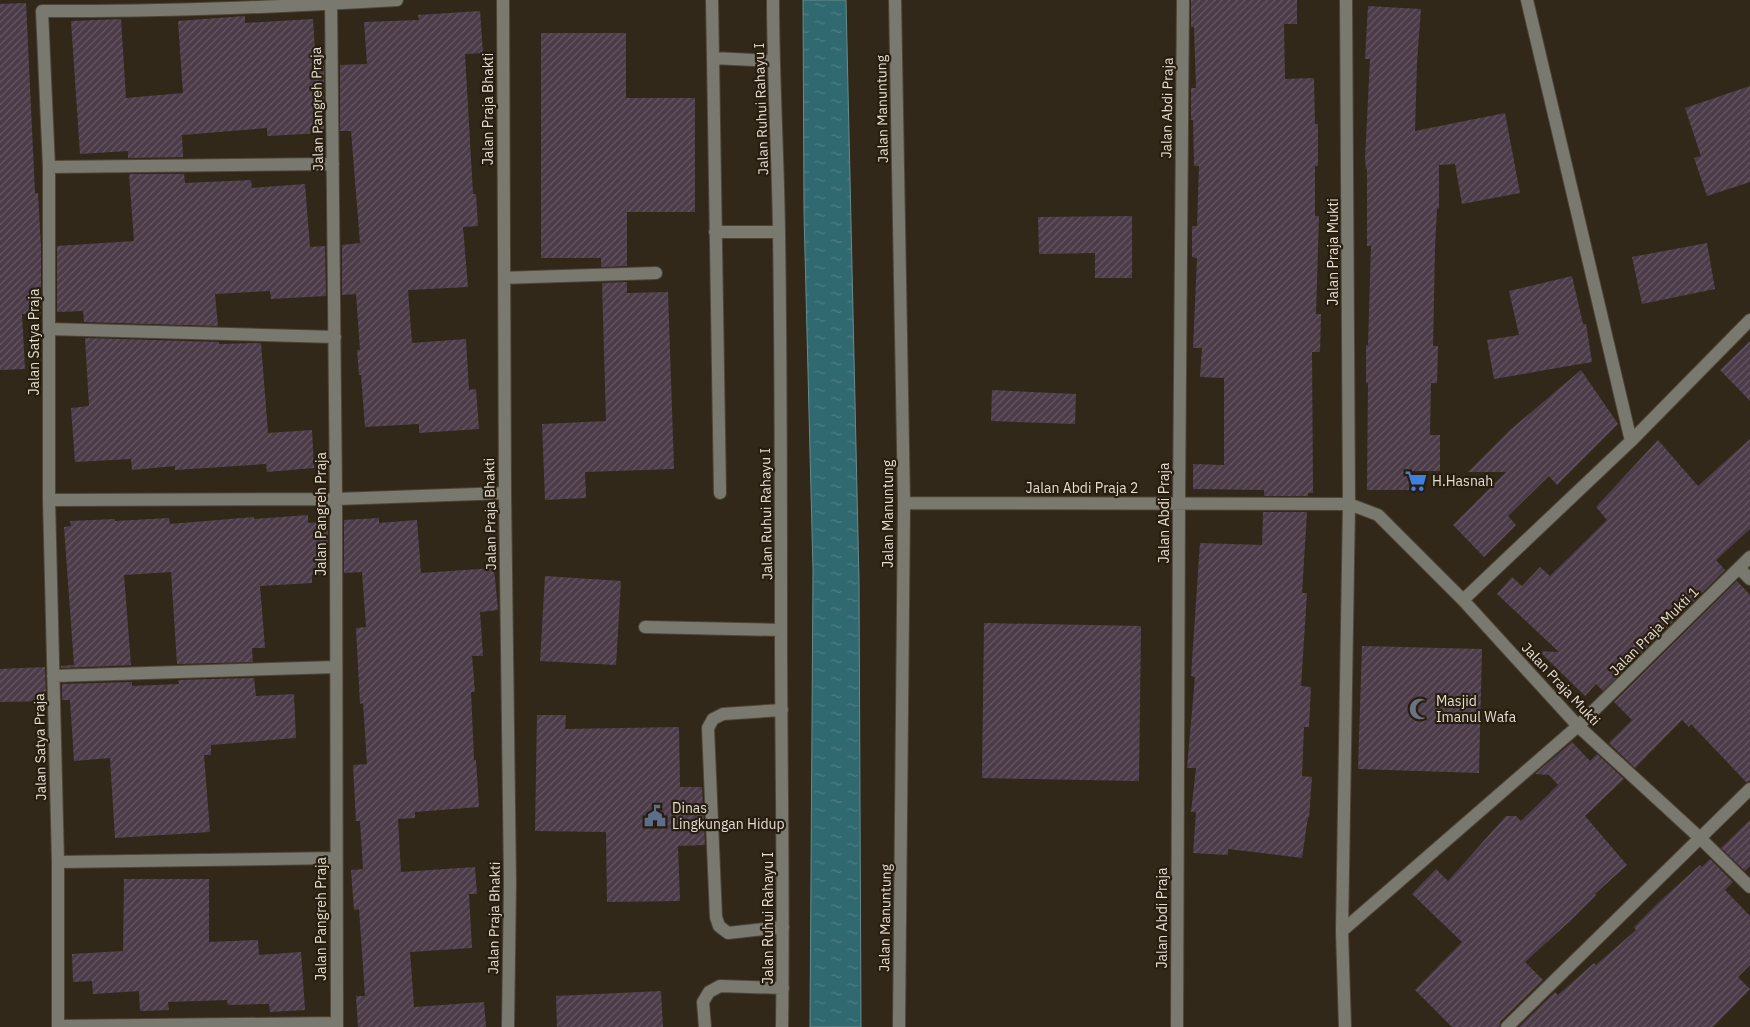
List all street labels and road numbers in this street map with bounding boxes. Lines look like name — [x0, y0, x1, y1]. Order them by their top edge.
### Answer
street label: Jalan Ruhui Rahayu I — [750, 43, 772, 175]
street label: Jalan Pangreh Praja — [307, 46, 327, 171]
street label: Jalan Praja Bhakti — [479, 53, 497, 165]
street label: Jalan Manuntung — [872, 54, 892, 163]
street label: Jalan Abdi Praja — [1157, 57, 1177, 159]
street label: Jalan Praja Mukti — [1324, 198, 1342, 306]
street label: Jalan Satya Praja — [25, 288, 43, 396]
street label: Jalan Ruhui Rahayu I — [756, 448, 776, 580]
street label: Jalan Pangreh Praja — [312, 451, 330, 576]
street label: Jalan Praja Bhakti — [480, 458, 500, 570]
street label: Jalan Manuntung — [879, 459, 897, 568]
street label: Jalan Abdi Praja — [1155, 462, 1173, 564]
street label: Jalan Abdi Praja 2 — [1026, 479, 1138, 497]
street label: Jalan Praja Mukti 1 — [1606, 583, 1702, 679]
street label: Jalan Praja Mukti — [1518, 639, 1604, 729]
street label: Jalan Satya Praja — [30, 693, 50, 801]
street label: Jalan Ruhui Rahayu I — [759, 852, 777, 984]
street label: Jalan Pangreh Praja — [312, 856, 330, 981]
street label: Jalan Praja Bhakti — [484, 862, 504, 974]
street label: Jalan Manuntung — [875, 863, 895, 972]
street label: Jalan Abdi Praja — [1153, 867, 1171, 969]

